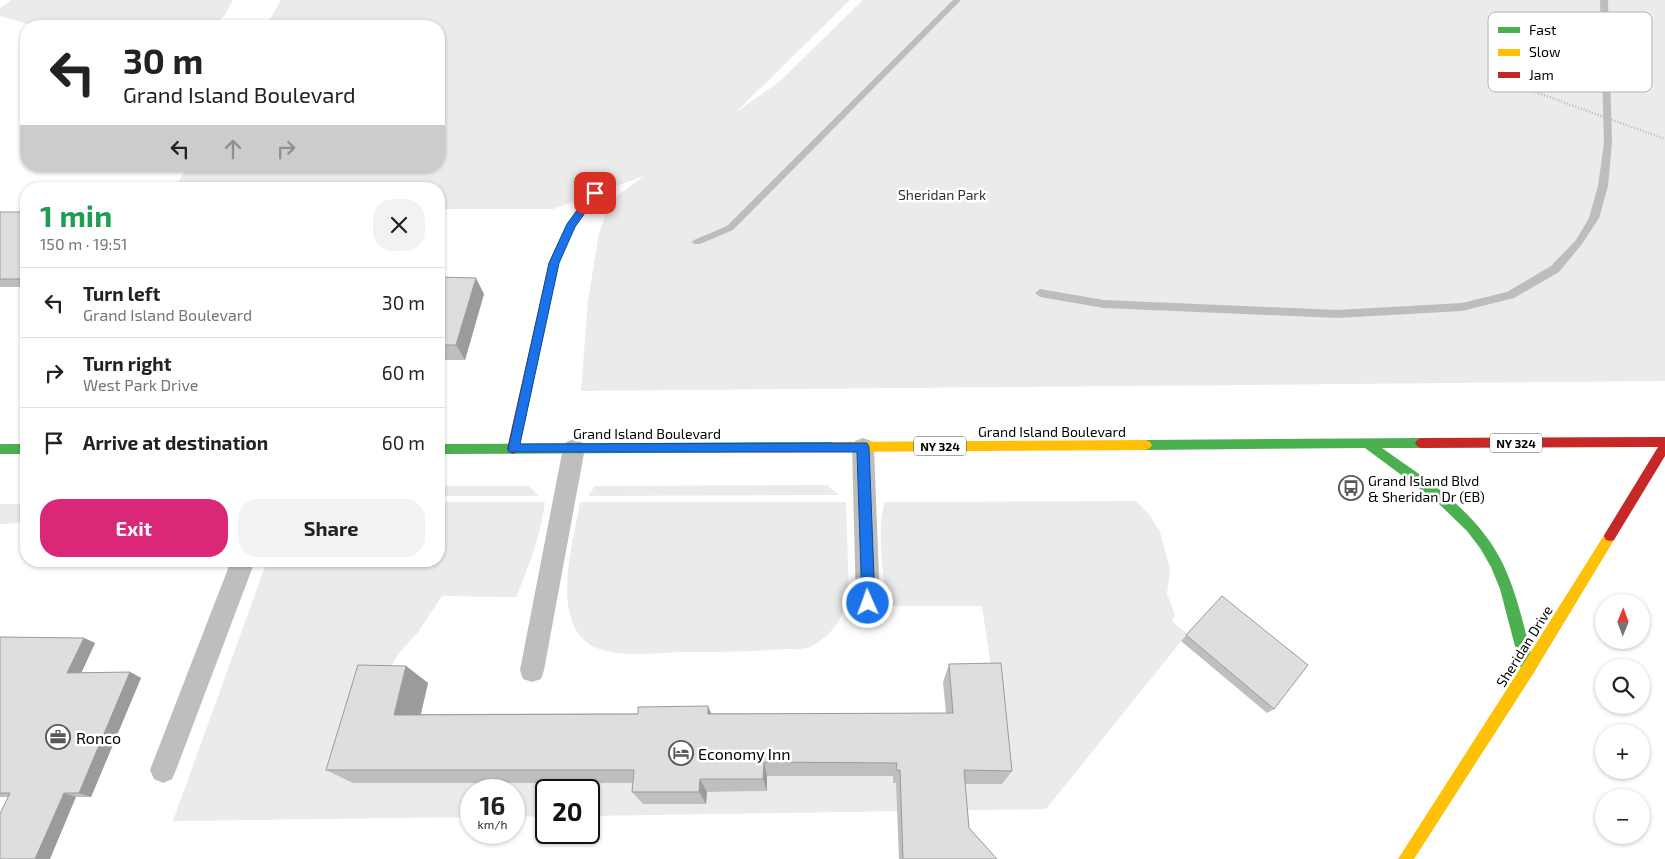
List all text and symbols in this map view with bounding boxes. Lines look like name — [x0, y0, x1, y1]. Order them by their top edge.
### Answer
legend — [1488, 12, 1652, 92]
text: Fast — [1529, 21, 1556, 38]
text: 30 m — [123, 39, 203, 81]
icon: left — [40, 40, 105, 105]
text: Slow — [1529, 43, 1561, 60]
text: Jam — [1529, 66, 1554, 83]
text: Grand Island Boulevard — [123, 81, 356, 107]
icon: left — [166, 135, 194, 163]
icon: ahead — [219, 135, 247, 163]
icon: right — [272, 135, 300, 163]
pin — [574, 172, 616, 214]
icon: arrive — [581, 179, 609, 207]
park label: Sheridan Park — [898, 186, 986, 203]
text: 1 min — [40, 197, 112, 233]
button: close — [373, 199, 425, 251]
text: 150 m · 19:51 — [40, 234, 127, 253]
text: Turn left — [83, 282, 160, 305]
icon: left — [40, 289, 68, 317]
text: 30 m — [382, 291, 425, 314]
text: Grand Island Boulevard — [83, 305, 252, 324]
text: Turn right — [83, 352, 171, 375]
icon: right — [40, 359, 68, 387]
text: 60 m — [382, 361, 425, 384]
text: West Park Drive — [83, 375, 198, 394]
street label: Grand Island Boulevard — [978, 423, 1126, 440]
street label: Grand Island Boulevard — [573, 425, 721, 442]
icon: arrive — [40, 429, 68, 457]
text: Arrive at destination — [83, 431, 268, 454]
text: 60 m — [382, 431, 425, 454]
road number: NY 324 — [1490, 433, 1542, 452]
road number: NY 324 — [914, 436, 966, 456]
place label: Grand Island Blvd & Sheridan Dr (EB) — [1368, 472, 1485, 505]
bus stop icon: Grand Island Blvd & Sheridan Dr (EB) — [1338, 475, 1364, 501]
button: Exit — [40, 499, 228, 557]
button: Share — [238, 499, 425, 557]
position arrow — [841, 576, 893, 628]
north arrow — [1595, 594, 1650, 649]
map controls — [1595, 594, 1650, 844]
street label: Sheridan Drive — [1492, 602, 1556, 690]
button: search — [1595, 659, 1650, 714]
office icon: Ronco — [45, 724, 71, 750]
button: + — [1595, 724, 1650, 779]
place label: Ronco — [76, 728, 121, 747]
hotel icon: Economy Inn — [668, 740, 694, 766]
place label: Economy Inn — [698, 744, 791, 763]
speed limit sign: 20 — [535, 779, 600, 844]
button: − — [1595, 789, 1650, 844]
text: 16 — [480, 790, 505, 820]
text: km/h — [478, 817, 507, 831]

